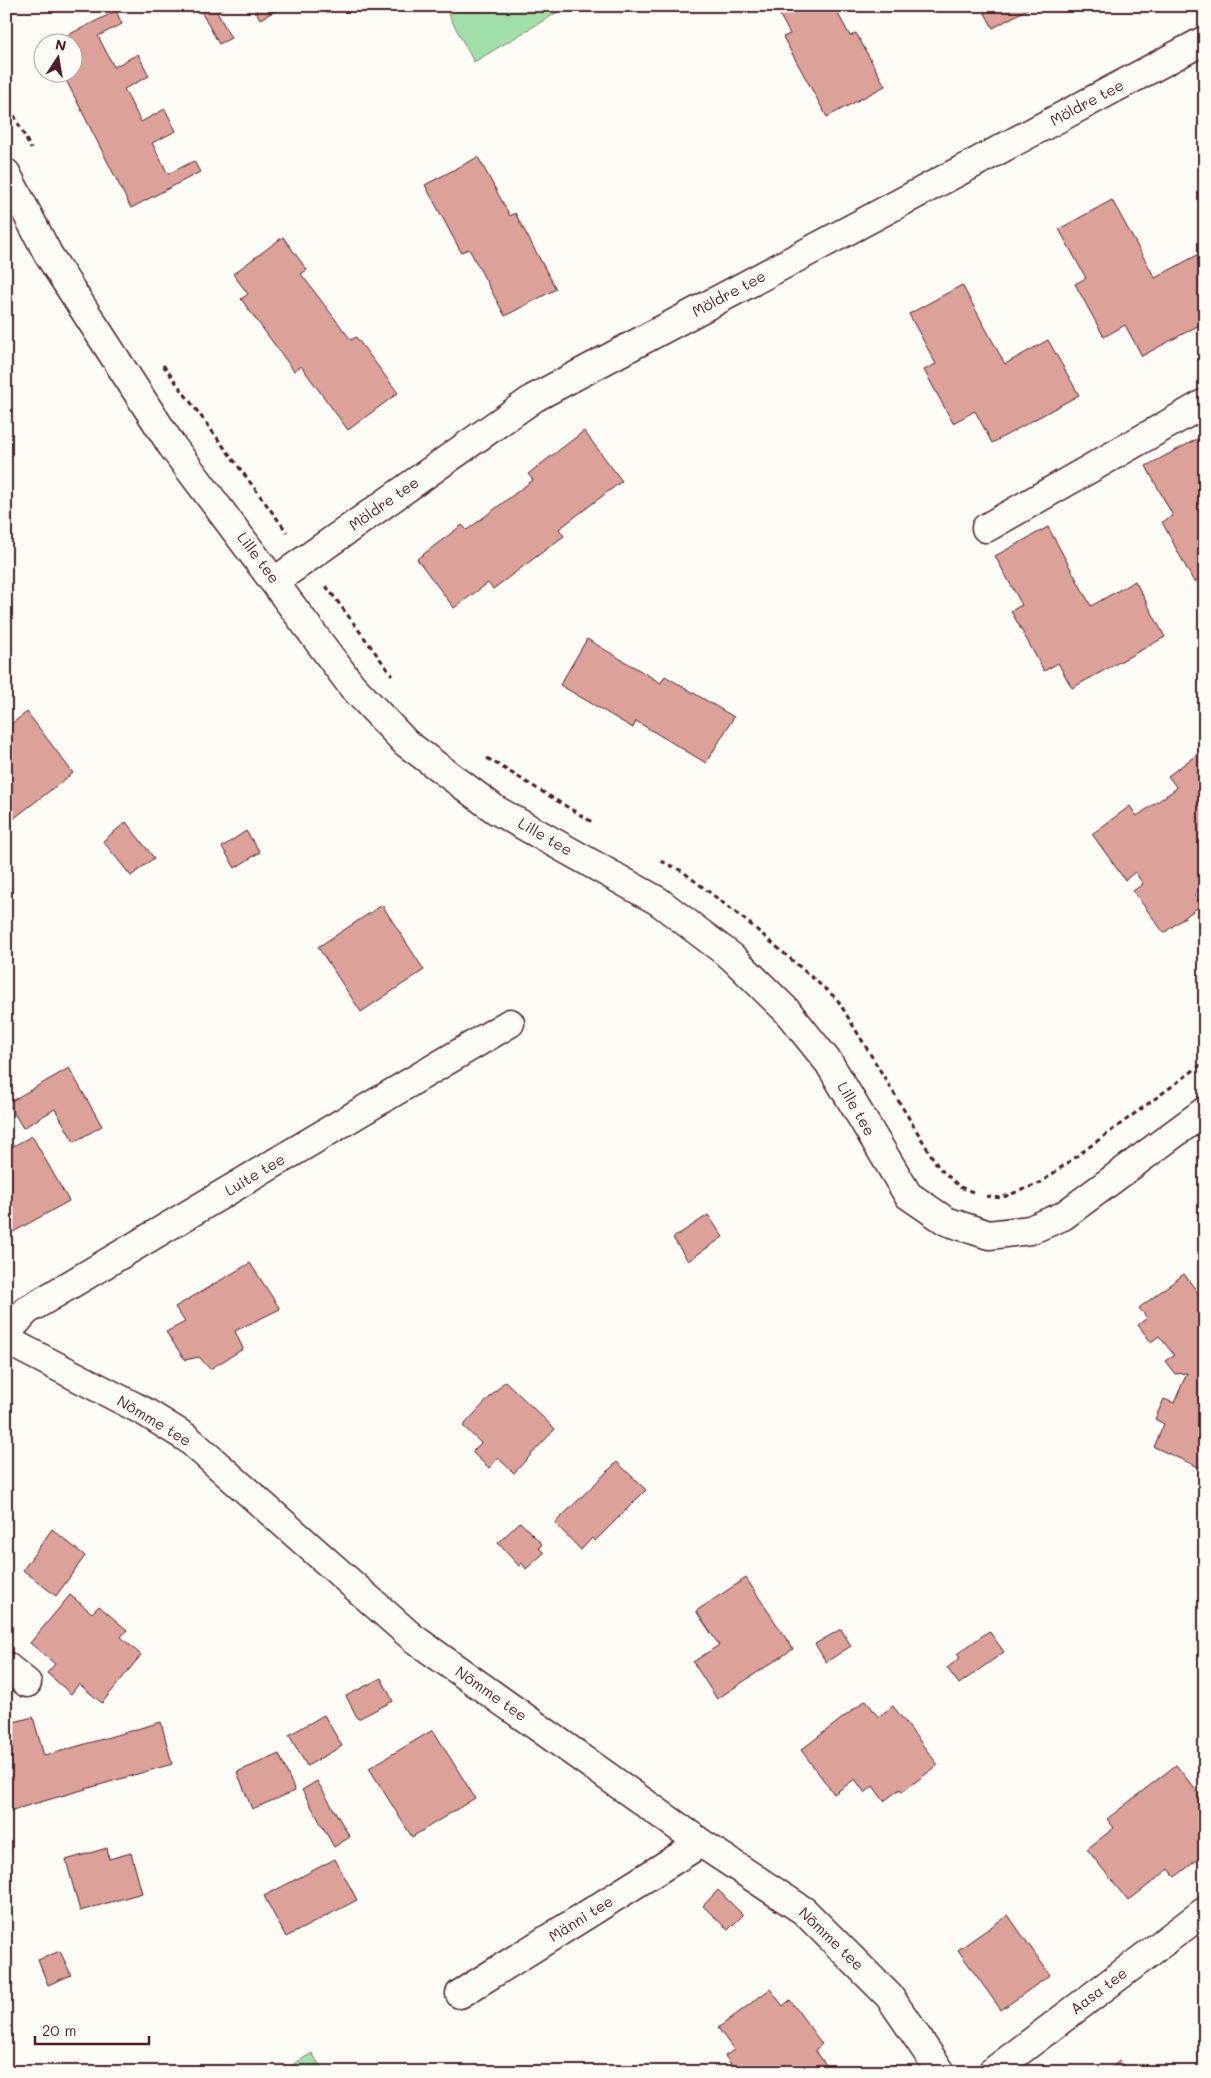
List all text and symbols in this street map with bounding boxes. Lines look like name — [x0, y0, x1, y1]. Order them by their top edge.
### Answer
north arrow — [32, 32, 82, 82]
text: N — [54, 34, 68, 55]
street label: Möldre tee — [1046, 74, 1127, 130]
street label: Möldre tee — [688, 265, 769, 321]
street label: Möldre tee — [345, 472, 422, 535]
street label: Lille tee — [233, 528, 285, 587]
street label: Lille tee — [515, 813, 576, 860]
street label: Lille tee — [833, 1078, 880, 1139]
street label: Luite tee — [221, 1148, 288, 1200]
street label: Nõmme tee — [114, 1390, 195, 1450]
street label: Nõmme tee — [452, 1661, 531, 1725]
street label: Männi tee — [544, 1890, 617, 1946]
street label: Nõmme tee — [795, 1902, 869, 1974]
street label: Aasa tee — [1066, 1962, 1131, 2018]
scale bar — [35, 2013, 149, 2045]
text: 20 m — [42, 2020, 76, 2040]

